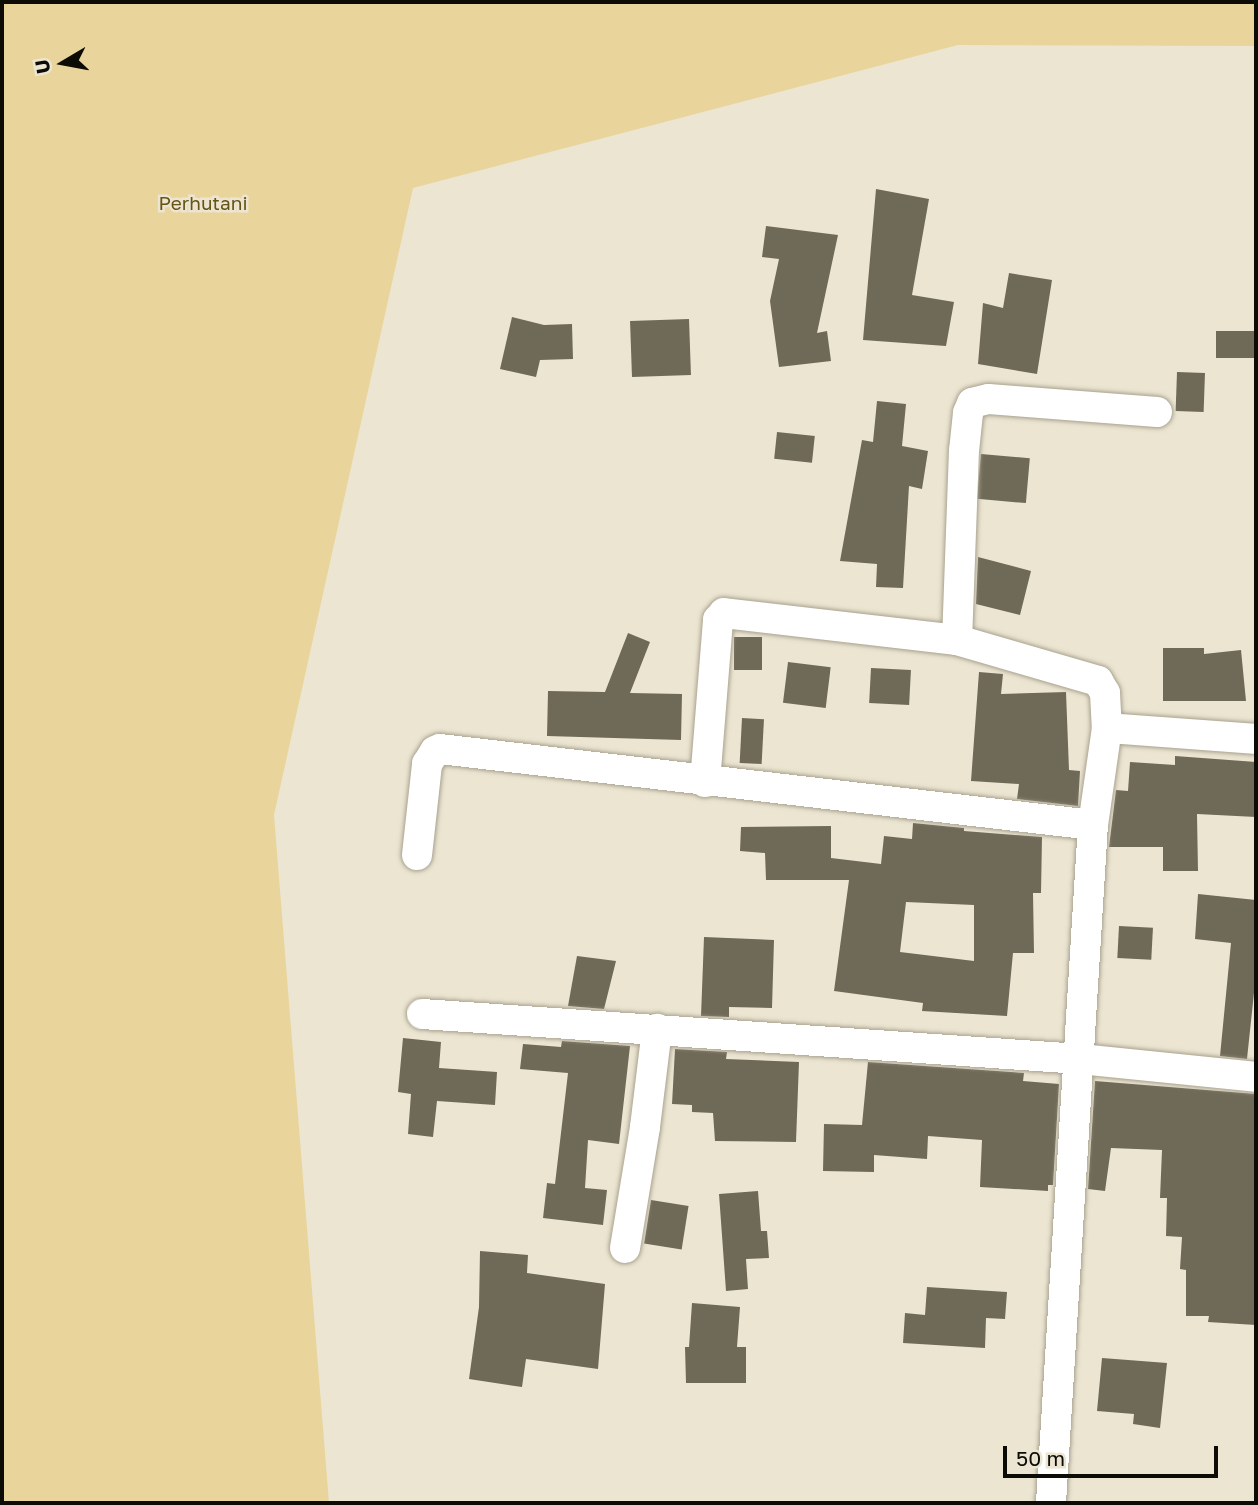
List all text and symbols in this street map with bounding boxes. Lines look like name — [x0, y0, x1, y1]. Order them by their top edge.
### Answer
north arrow — [28, 28, 98, 98]
text: U — [29, 58, 54, 76]
park label: Perhutani — [159, 192, 247, 214]
scale bar — [1006, 1432, 1221, 1476]
text: 50 m — [1016, 1445, 1065, 1471]

